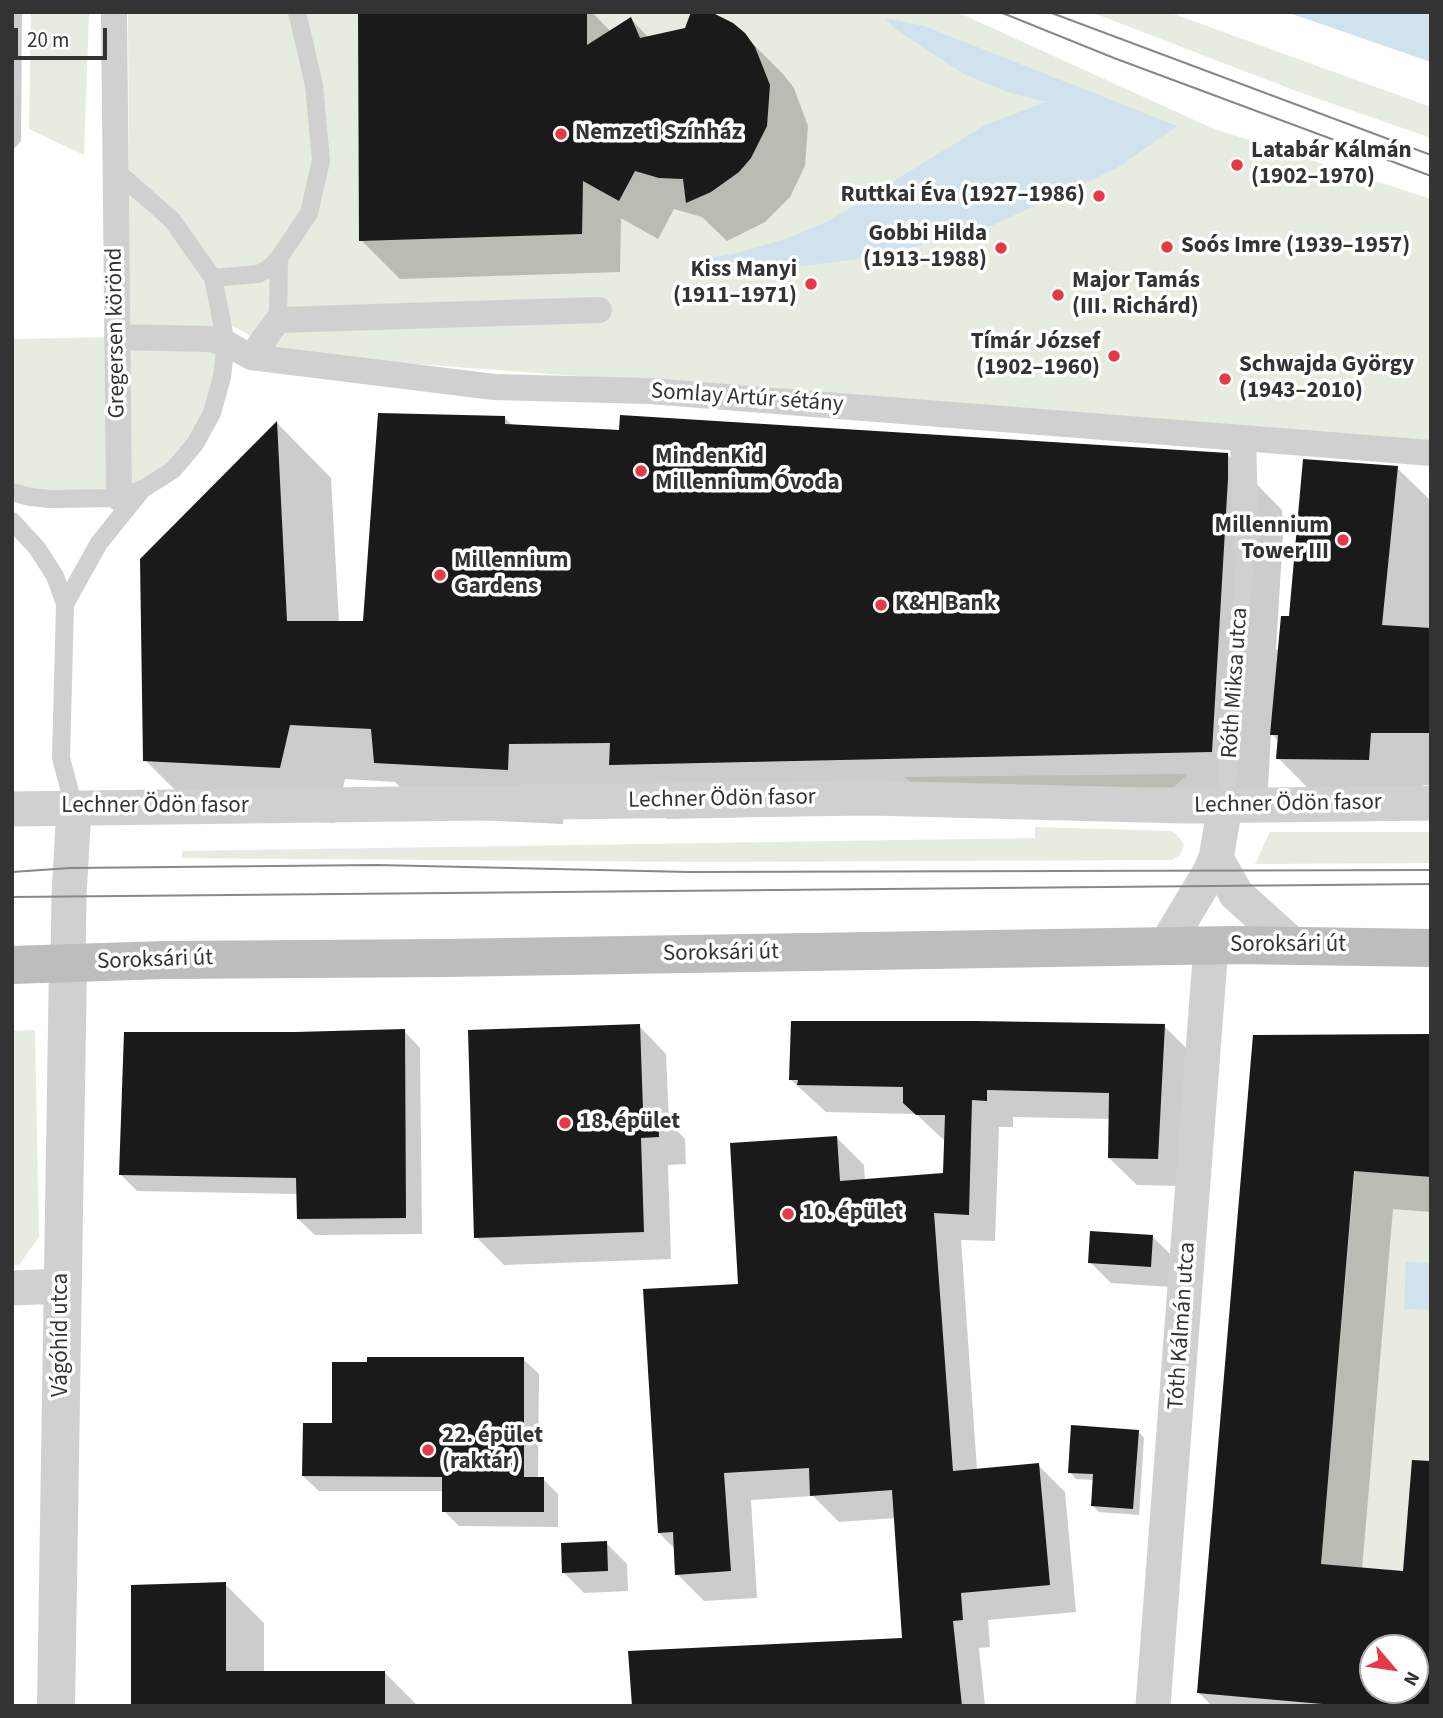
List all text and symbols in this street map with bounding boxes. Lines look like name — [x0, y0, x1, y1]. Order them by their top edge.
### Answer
scale bar — [18, 14, 110, 58]
text: 20 m — [27, 25, 69, 55]
place label: Nemzeti Színház — [575, 120, 742, 148]
marker: Nemzeti Színház — [553, 126, 569, 142]
place label: Latabár Kálmán (1902–1970) — [1251, 138, 1412, 192]
marker: Latabár Kálmán (1902–1970) — [1229, 157, 1245, 173]
place label: Ruttkai Éva (1927–1986) — [841, 182, 1085, 210]
marker: Ruttkai Éva (1927–1986) — [1091, 188, 1107, 204]
place label: Gobbi Hilda (1913–1988) — [863, 221, 987, 275]
place label: Soós Imre (1939–1957) — [1181, 233, 1410, 261]
marker: Soós Imre (1939–1957) — [1159, 239, 1175, 255]
marker: Gobbi Hilda (1913–1988) — [993, 240, 1009, 256]
street label: Gregersen körönd — [102, 247, 132, 419]
place label: Kiss Manyi (1911–1971) — [673, 257, 797, 311]
place label: Major Tamás (III. Richárd) — [1072, 268, 1200, 322]
marker: Kiss Manyi (1911–1971) — [803, 276, 819, 292]
marker: Major Tamás (III. Richárd) — [1050, 287, 1066, 303]
place label: Tímár József (1902–1960) — [971, 329, 1100, 383]
marker: Tímár József (1902–1960) — [1106, 348, 1122, 364]
place label: Schwajda György (1943–2010) — [1239, 352, 1414, 406]
marker: Schwajda György (1943–2010) — [1217, 371, 1233, 387]
street label: Somlay Artúr sétány — [650, 379, 844, 419]
place label: MindenKid Millennium Óvoda — [655, 444, 840, 498]
marker: MindenKid Millennium Óvoda — [633, 463, 649, 479]
place label: Millennium Tower III — [1215, 513, 1329, 567]
marker: Millennium Tower III — [1335, 532, 1351, 548]
place label: Millennium Gardens — [454, 548, 568, 602]
marker: Millennium Gardens — [432, 567, 448, 583]
place label: K&H Bank — [895, 591, 996, 619]
marker: K&H Bank — [873, 597, 889, 613]
street label: Róth Miksa utca — [1217, 607, 1255, 759]
street label: Lechner Ödön fasor — [628, 785, 816, 815]
street label: Lechner Ödön fasor — [1194, 790, 1382, 820]
street label: Lechner Ödön fasor — [61, 793, 249, 821]
street label: Soroksári út — [1230, 932, 1346, 960]
street label: Soroksári út — [663, 939, 779, 969]
street label: Soroksári út — [97, 945, 213, 977]
place label: 18. épület — [579, 1109, 680, 1137]
marker: 18. épület — [557, 1115, 573, 1131]
place label: 10. épület — [802, 1200, 903, 1228]
marker: 10. épület — [780, 1206, 796, 1222]
street label: Tóth Kálmán utca — [1163, 1241, 1203, 1411]
street label: Vágóhíd utca — [48, 1273, 76, 1397]
place label: 22. épület (raktár) — [442, 1423, 543, 1477]
marker: 22. épület (raktár) — [420, 1442, 436, 1458]
north arrow — [1359, 1634, 1429, 1704]
text: N — [1396, 1666, 1426, 1691]

